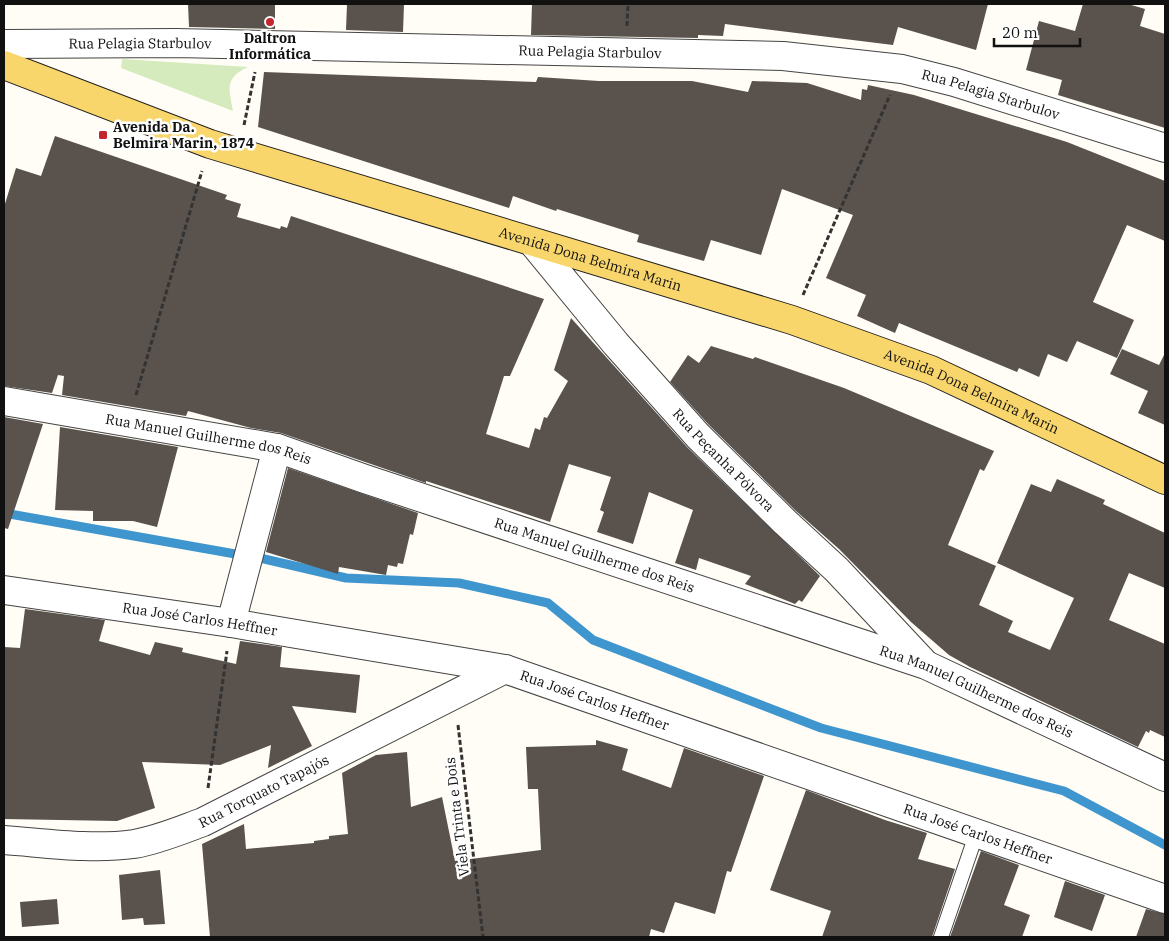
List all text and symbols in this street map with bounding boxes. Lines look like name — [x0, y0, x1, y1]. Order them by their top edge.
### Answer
scale bar — [994, 15, 1080, 47]
marker: Daltron Informática — [264, 16, 276, 28]
text: 20 m — [1002, 23, 1038, 42]
place label: Daltron Informática — [229, 29, 311, 63]
street label: Rua Pelagia Starbulov — [68, 34, 212, 53]
street label: Rua Pelagia Starbulov — [518, 41, 662, 62]
street label: Rua Pelagia Starbulov — [920, 65, 1062, 124]
place label: Avenida Da. Belmira Marin, 1874 — [113, 118, 254, 152]
marker: Avenida Da. Belmira Marin, 1874 — [97, 129, 109, 141]
street label: Avenida Dona Belmira Marin — [497, 223, 684, 295]
street label: Avenida Dona Belmira Marin — [881, 345, 1062, 438]
street label: Rua Peçanha Pólvora — [669, 405, 779, 516]
street label: Rua Manuel Guilherme dos Reis — [104, 410, 314, 468]
street label: Rua Manuel Guilherme dos Reis — [492, 513, 697, 597]
street label: Rua José Carlos Heffner — [121, 598, 280, 640]
street label: Rua Manuel Guilherme dos Reis — [877, 641, 1076, 742]
street label: Rua José Carlos Heffner — [518, 666, 672, 735]
street label: Rua Torquato Tapajós — [196, 751, 332, 832]
street label: Viela Trinta e Dois — [441, 756, 473, 878]
street label: Rua José Carlos Heffner — [901, 800, 1056, 868]

